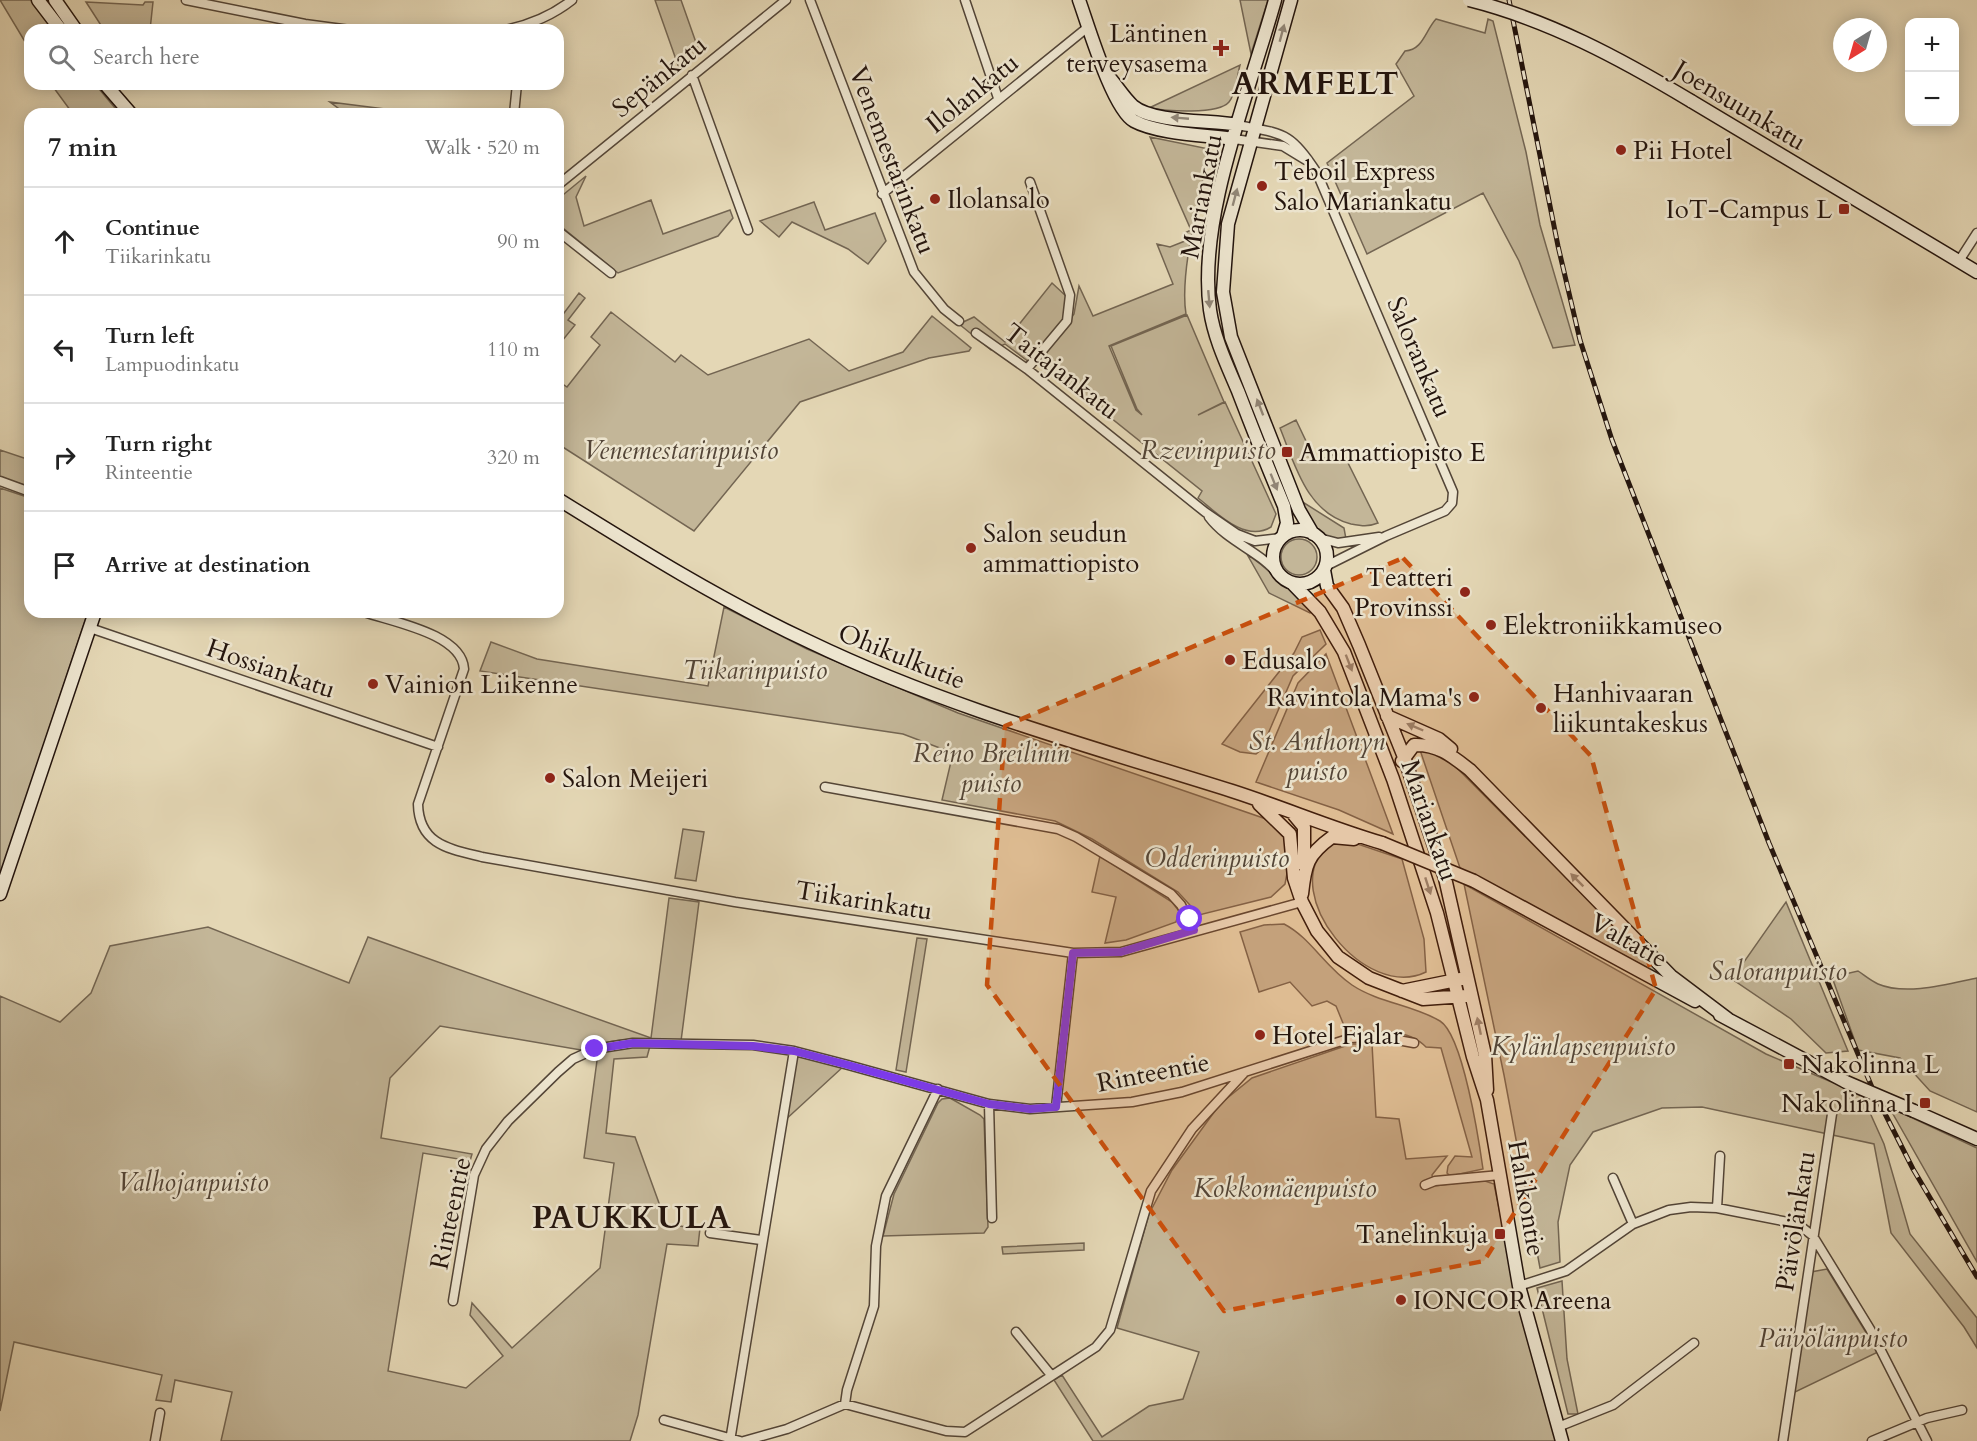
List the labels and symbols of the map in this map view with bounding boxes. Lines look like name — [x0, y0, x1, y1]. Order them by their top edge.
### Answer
place label: Läntinen terveysasema — [1066, 16, 1208, 81]
north arrow — [1833, 18, 1887, 72]
one-way arrow — [1278, 24, 1287, 42]
street label: Sepänkatu — [605, 27, 714, 125]
marker: Läntinen terveysasema — [1212, 39, 1230, 57]
street label: Ilolankatu — [919, 45, 1026, 142]
street label: Joensuunkatu — [1663, 50, 1813, 159]
street label: Venemestarinkatu — [841, 61, 944, 259]
district label: ARMFELT — [1232, 62, 1400, 106]
one-way arrow — [1171, 113, 1190, 123]
street label: Mariankatu — [1172, 131, 1231, 261]
place label: Pii Hotel — [1633, 133, 1733, 168]
marker: Pii Hotel — [1614, 143, 1628, 157]
place label: Teboil Express Salo Mariankatu — [1274, 154, 1452, 219]
marker: Teboil Express Salo Mariankatu — [1255, 179, 1269, 193]
place label: Ilolansalo — [947, 182, 1050, 217]
one-way arrow — [1230, 188, 1240, 206]
marker: Ilolansalo — [928, 192, 942, 206]
place label: IoT-Campus L — [1666, 192, 1832, 227]
marker: IoT-Campus L — [1837, 202, 1851, 216]
one-way arrow — [1204, 290, 1214, 309]
street label: Salorankatu — [1378, 291, 1461, 423]
street label: Taitajankatu — [997, 315, 1127, 428]
one-way arrow — [1254, 398, 1264, 416]
park label: Venemestarinpuisto — [584, 433, 778, 468]
park label: Rzevinpuisto — [1140, 433, 1276, 468]
place label: Ammattiopisto E — [1299, 435, 1486, 470]
marker: Ammattiopisto E — [1280, 445, 1294, 459]
one-way arrow — [1270, 473, 1279, 491]
place label: Salon seudun ammattiopisto — [983, 516, 1139, 581]
marker: Salon seudun ammattiopisto — [964, 541, 978, 555]
place label: Teatteri Provinssi — [1354, 560, 1453, 625]
marker: Teatteri Provinssi — [1458, 585, 1472, 599]
place label: Elektroniikkamuseo — [1503, 608, 1722, 643]
street label: Ohikulkutie — [833, 615, 971, 698]
marker: Elektroniikkamuseo — [1484, 618, 1498, 632]
street label: Hossiankatu — [202, 630, 340, 707]
place label: Edusalo — [1242, 643, 1327, 678]
park label: Tiikarinpuisto — [683, 653, 827, 688]
marker: Edusalo — [1223, 653, 1237, 667]
one-way arrow — [1344, 654, 1354, 672]
place label: Vainion Liikenne — [385, 667, 578, 702]
place label: Hanhivaaran liikuntakeskus — [1553, 676, 1708, 741]
marker: Vainion Liikenne — [366, 677, 380, 691]
place label: Ravintola Mama's — [1267, 680, 1462, 715]
marker: Ravintola Mama's — [1467, 690, 1481, 704]
marker: Hanhivaaran liikuntakeskus — [1534, 701, 1548, 715]
one-way arrow — [1405, 722, 1423, 732]
park label: St. Anthonyn puisto — [1249, 724, 1385, 789]
park label: Reino Breilinin puisto — [913, 736, 1070, 801]
street label: Mariankatu — [1392, 755, 1467, 886]
place label: Salon Meijeri — [562, 761, 708, 796]
marker: Salon Meijeri — [543, 771, 557, 785]
park label: Odderinpuisto — [1145, 841, 1289, 876]
street label: Tiikarinkatu — [793, 872, 935, 929]
one-way arrow — [1569, 873, 1584, 887]
one-way arrow — [1424, 877, 1434, 895]
route start — [1176, 905, 1202, 931]
street label: Valtatie — [1584, 905, 1674, 976]
park label: Saloranpuisto — [1709, 954, 1847, 989]
one-way arrow — [1474, 1017, 1483, 1036]
place label: Hotel Fjalar — [1272, 1018, 1403, 1053]
marker: Hotel Fjalar — [1253, 1028, 1267, 1042]
park label: Kylänlapsenpuisto — [1491, 1029, 1675, 1064]
route end — [581, 1035, 607, 1061]
street label: Rinteentie — [1094, 1044, 1212, 1101]
place label: Nakolinna L — [1801, 1047, 1940, 1082]
marker: Nakolinna L — [1782, 1057, 1796, 1071]
place label: Nakolinna I — [1781, 1086, 1913, 1121]
marker: Nakolinna I — [1918, 1096, 1932, 1110]
street label: Halikontie — [1499, 1137, 1554, 1259]
street label: Päivölänkatu — [1767, 1148, 1824, 1294]
street label: Rinteentie — [422, 1154, 479, 1273]
park label: Valhojanpuisto — [117, 1165, 269, 1200]
park label: Kokkomäenpuisto — [1193, 1171, 1377, 1206]
district label: PAUKKULA — [532, 1196, 732, 1240]
place label: Tanelinkuja — [1356, 1217, 1488, 1252]
marker: Tanelinkuja — [1493, 1227, 1507, 1241]
place label: IONCOR Areena — [1413, 1283, 1611, 1318]
marker: IONCOR Areena — [1394, 1293, 1408, 1307]
park label: Päivölänpuisto — [1758, 1321, 1908, 1356]

